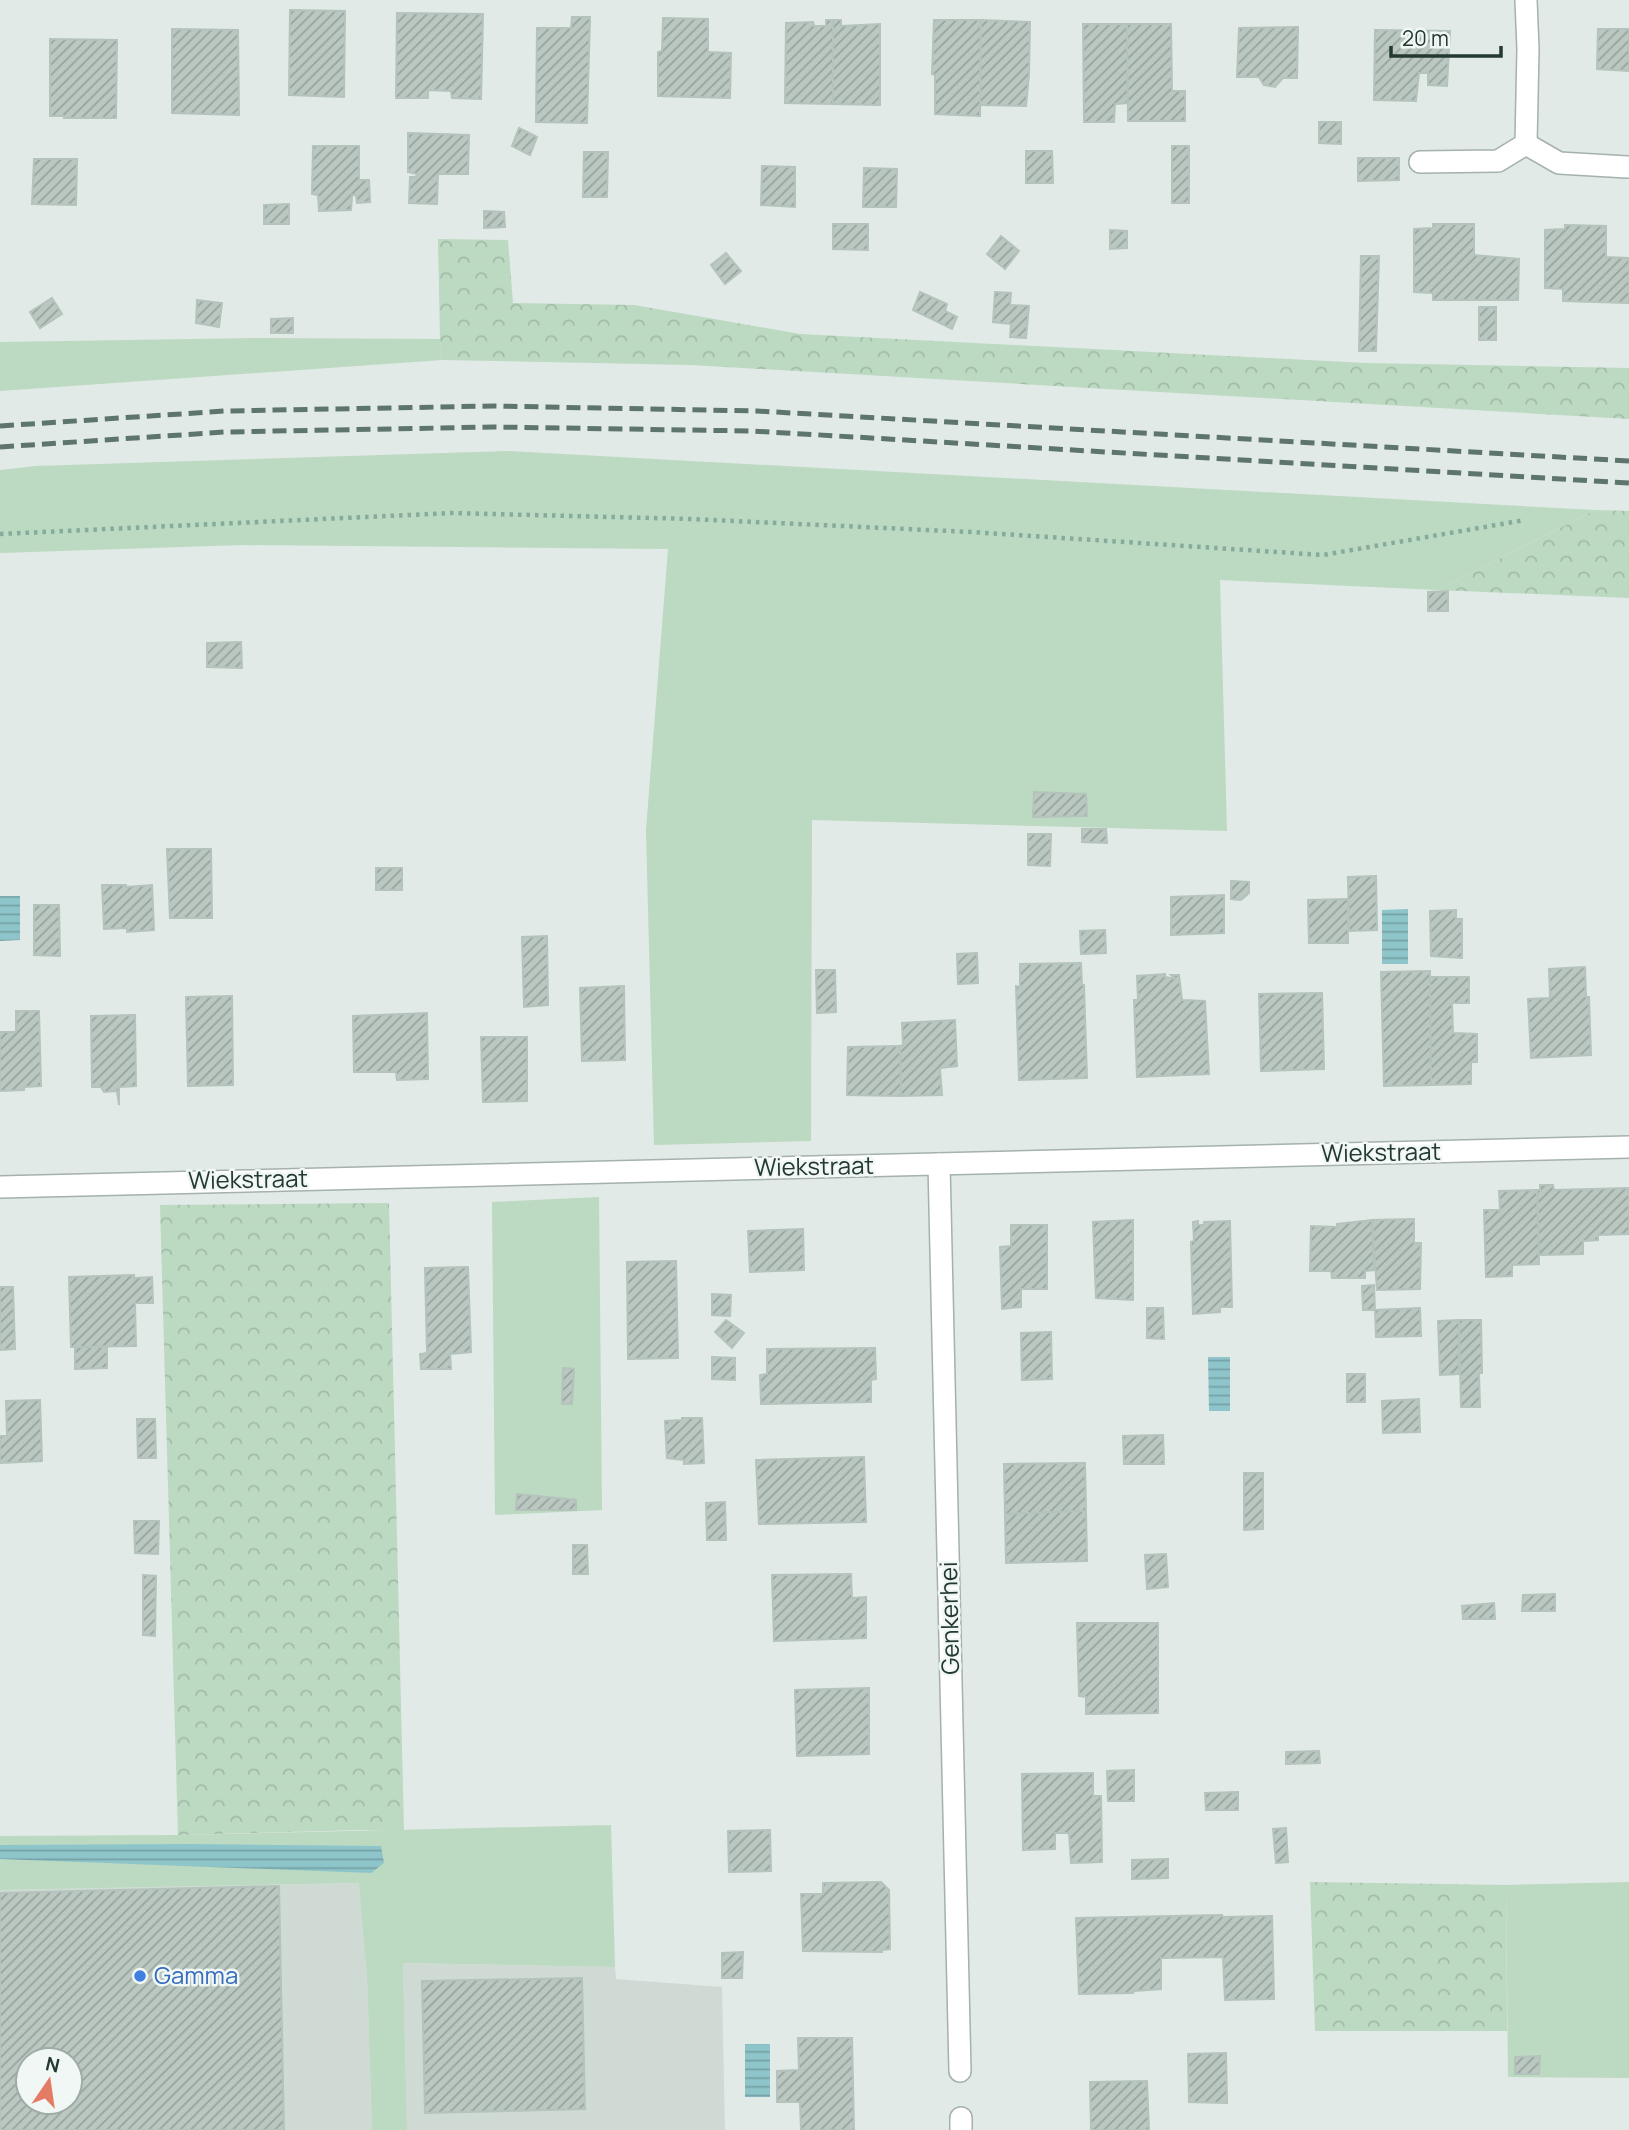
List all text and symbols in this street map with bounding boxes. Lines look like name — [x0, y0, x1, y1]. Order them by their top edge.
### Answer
scale bar — [1391, 14, 1501, 58]
text: 20 m — [1402, 24, 1449, 52]
street label: Wiekstraat — [1321, 1134, 1441, 1169]
street label: Wiekstraat — [754, 1148, 874, 1183]
street label: Wiekstraat — [188, 1161, 308, 1196]
street label: Genkerhei — [931, 1561, 966, 1675]
place label: Gamma — [154, 1958, 238, 1991]
marker: Gamma — [132, 1968, 148, 1984]
north arrow — [14, 2046, 84, 2116]
text: N — [43, 2050, 62, 2079]

